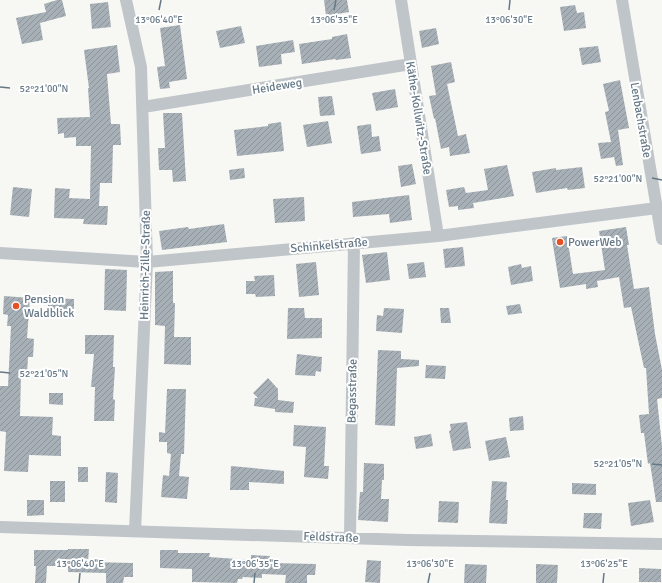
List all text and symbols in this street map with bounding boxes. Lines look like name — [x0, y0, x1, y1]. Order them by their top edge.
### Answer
text: 13°06'40"E — [135, 14, 183, 26]
text: 13°06'35"E — [310, 14, 358, 26]
text: 13°06'30"E — [485, 14, 533, 26]
street label: Käthe-Kollwitz-Straße — [402, 60, 435, 176]
street label: Heideweg — [251, 75, 303, 98]
street label: Lenbachstraße — [626, 81, 655, 159]
text: 52°21'00"N — [20, 83, 68, 95]
text: 52°21'00"N — [594, 173, 642, 185]
street label: Heinrich-Zille-Straße — [137, 210, 154, 320]
street label: Schinkelstraße — [290, 235, 368, 256]
place label: PowerWeb — [568, 235, 622, 250]
marker: PowerWeb — [555, 237, 565, 247]
place label: Pension Waldblick — [24, 292, 74, 321]
marker: Pension Waldblick — [11, 301, 21, 311]
street label: Begasstraße — [344, 359, 361, 423]
text: 52°21'05"N — [20, 368, 68, 380]
text: 52°21'05"N — [594, 458, 642, 470]
street label: Feldstraße — [303, 529, 359, 546]
text: 13°06'40"E — [56, 558, 104, 570]
text: 13°06'35"E — [231, 558, 279, 570]
text: 13°06'30"E — [406, 558, 454, 570]
text: 13°06'25"E — [580, 558, 628, 570]

